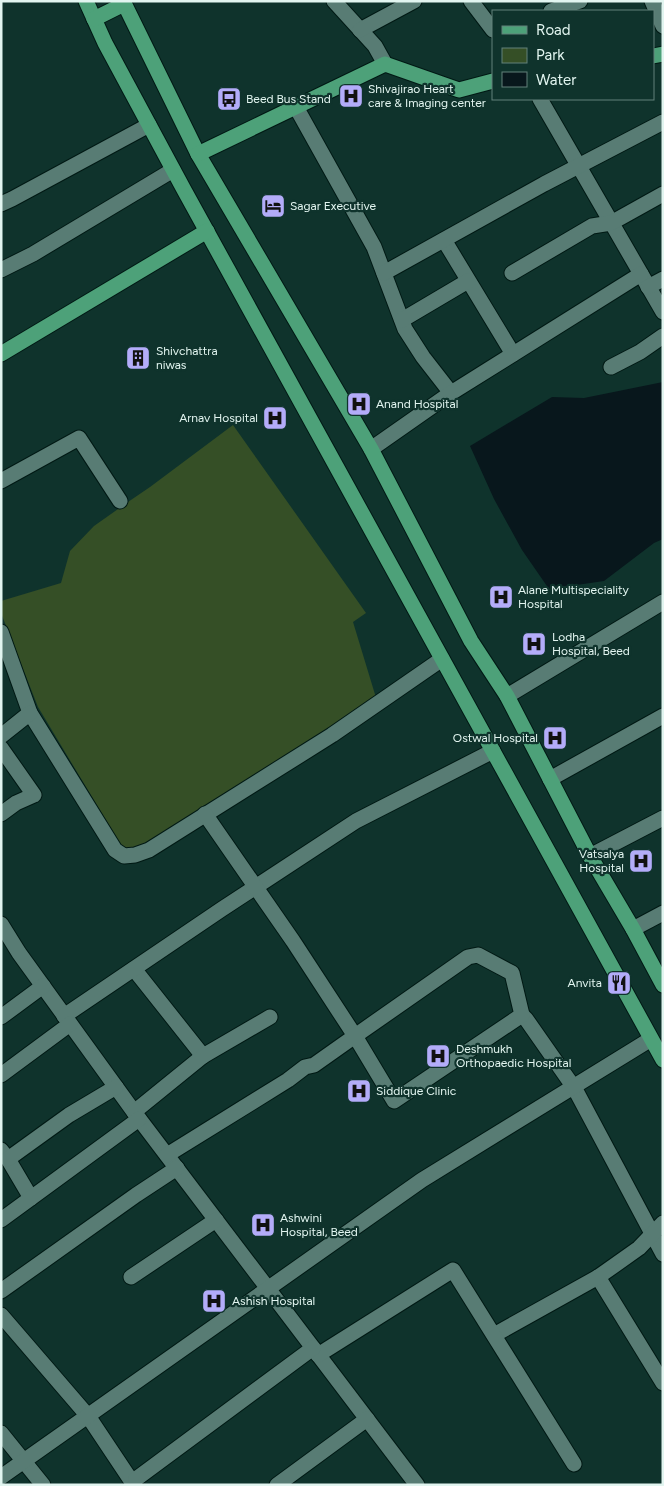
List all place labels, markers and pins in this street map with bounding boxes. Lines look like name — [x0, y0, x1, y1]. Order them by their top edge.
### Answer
place label: Shivajirao Heart care & Imaging center — [368, 82, 486, 110]
hospital icon: Shivajirao Heart care & Imaging center — [338, 83, 364, 109]
bus stop icon: Beed Bus Stand — [216, 86, 242, 112]
place label: Beed Bus Stand — [246, 92, 331, 106]
hotel icon: Sagar Executive — [260, 193, 286, 219]
place label: Sagar Executive — [290, 199, 377, 213]
place label: Shivchattra niwas — [156, 344, 218, 372]
building icon: Shivchattra niwas — [125, 345, 151, 371]
hospital icon: Anand Hospital — [346, 391, 372, 417]
place label: Anand Hospital — [376, 397, 458, 411]
hospital icon: Arnav Hospital — [262, 405, 288, 431]
place label: Arnav Hospital — [179, 411, 258, 425]
place label: Alane Multispeciality Hospital — [518, 583, 629, 611]
hospital icon: Alane Multispeciality Hospital — [488, 584, 514, 610]
place label: Lodha Hospital, Beed — [552, 630, 630, 658]
hospital icon: Lodha Hospital, Beed — [521, 631, 547, 657]
hospital icon: Ostwal Hospital — [542, 725, 568, 751]
place label: Ostwal Hospital — [453, 731, 538, 745]
place label: Vatsalya Hospital — [579, 847, 624, 875]
hospital icon: Vatsalya Hospital — [628, 848, 654, 874]
restaurant icon: Anvita — [606, 970, 632, 996]
place label: Anvita — [568, 976, 602, 990]
place label: Deshmukh Orthopaedic Hospital — [456, 1042, 571, 1070]
hospital icon: Deshmukh Orthopaedic Hospital — [425, 1043, 451, 1069]
hospital icon: Siddique Clinic — [346, 1078, 372, 1104]
place label: Siddique Clinic — [376, 1084, 457, 1098]
place label: Ashwini Hospital, Beed — [280, 1211, 358, 1239]
hospital icon: Ashwini Hospital, Beed — [250, 1212, 276, 1238]
hospital icon: Ashish Hospital — [201, 1288, 227, 1314]
place label: Ashish Hospital — [232, 1294, 315, 1308]

